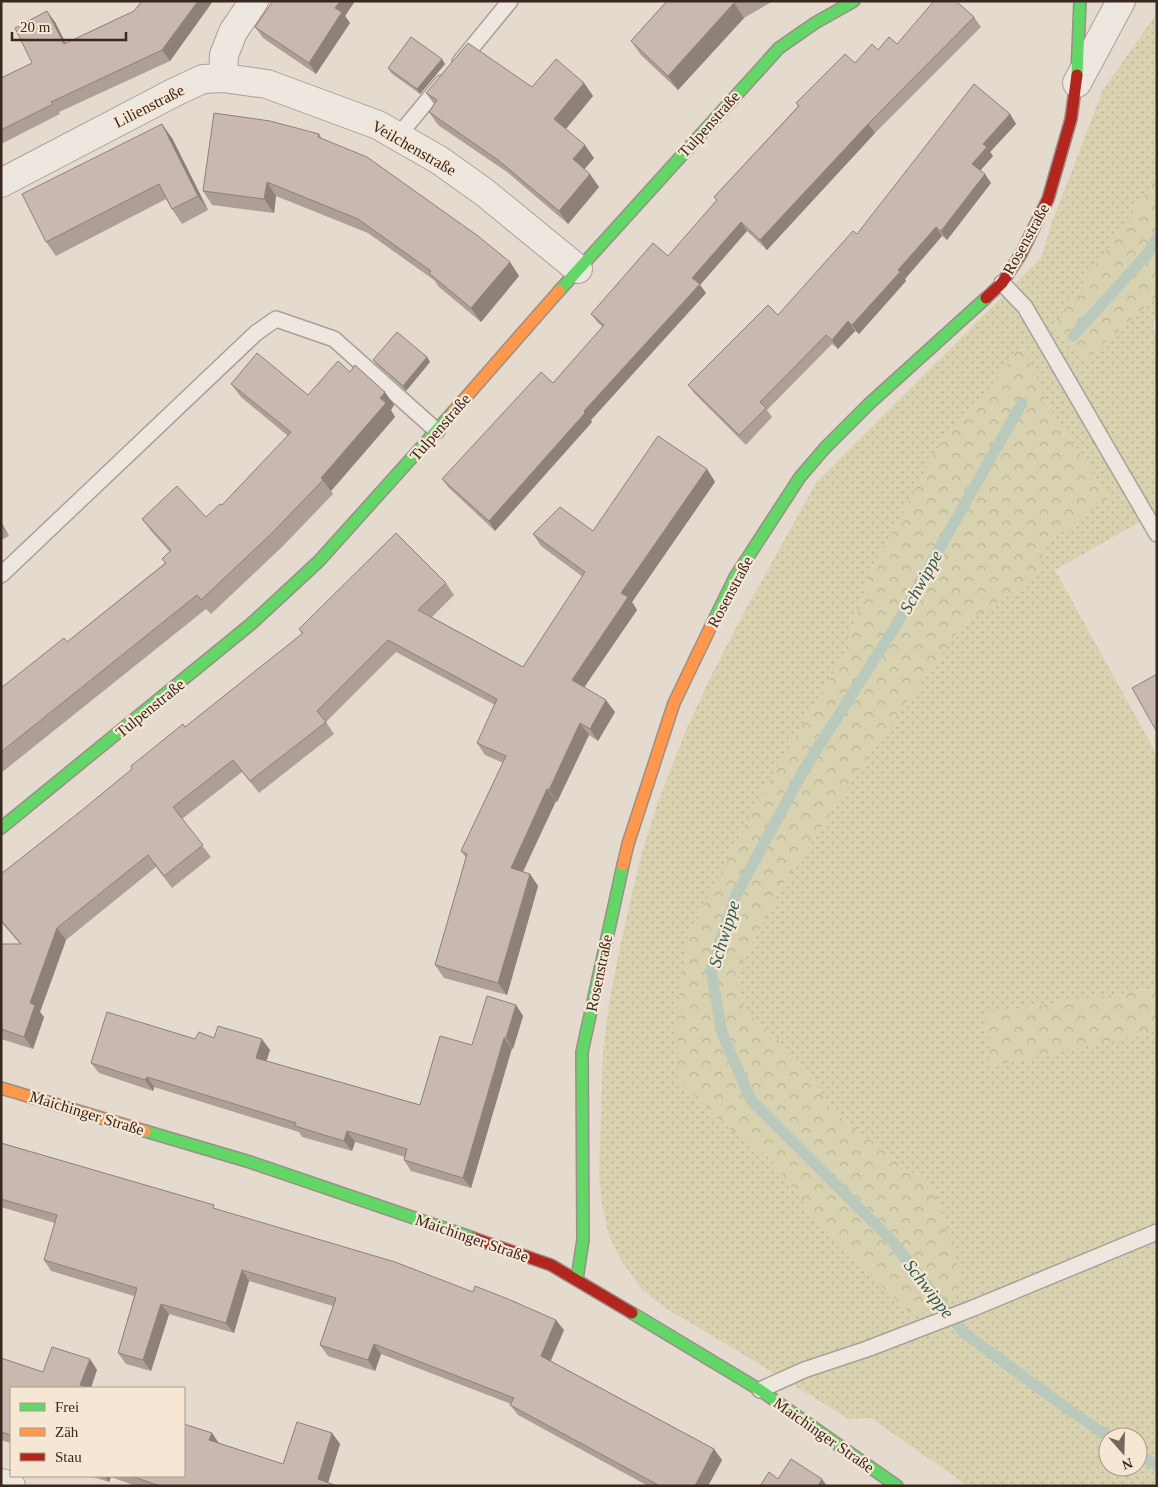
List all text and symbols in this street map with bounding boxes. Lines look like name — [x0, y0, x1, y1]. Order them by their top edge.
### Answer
scale bar — [12, 10, 126, 42]
text: 20 m — [20, 19, 51, 35]
street label: Lilienstraße — [111, 81, 187, 131]
street label: Tulpenstraße — [675, 87, 744, 161]
street label: Veilchenstraße — [369, 117, 459, 179]
street label: Rosenstraße — [1000, 201, 1052, 277]
street label: Tulpenstraße — [406, 390, 474, 465]
water label: Schwippe — [896, 547, 946, 617]
street label: Rosenstraße — [704, 553, 756, 631]
street label: Tulpenstraße — [112, 675, 188, 741]
water label: Schwippe — [704, 898, 744, 970]
street label: Rosenstraße — [583, 933, 615, 1013]
street label: Maichinger Straße — [28, 1088, 146, 1139]
street label: Maichinger Straße — [413, 1211, 531, 1266]
water label: Schwippe — [900, 1256, 958, 1322]
legend — [10, 1387, 185, 1477]
street label: Maichinger Straße — [770, 1394, 877, 1477]
text: Frei — [55, 1399, 79, 1415]
text: Zäh — [55, 1424, 79, 1440]
north arrow — [1098, 1427, 1148, 1477]
text: Stau — [55, 1449, 82, 1465]
text: N — [1120, 1455, 1135, 1473]

